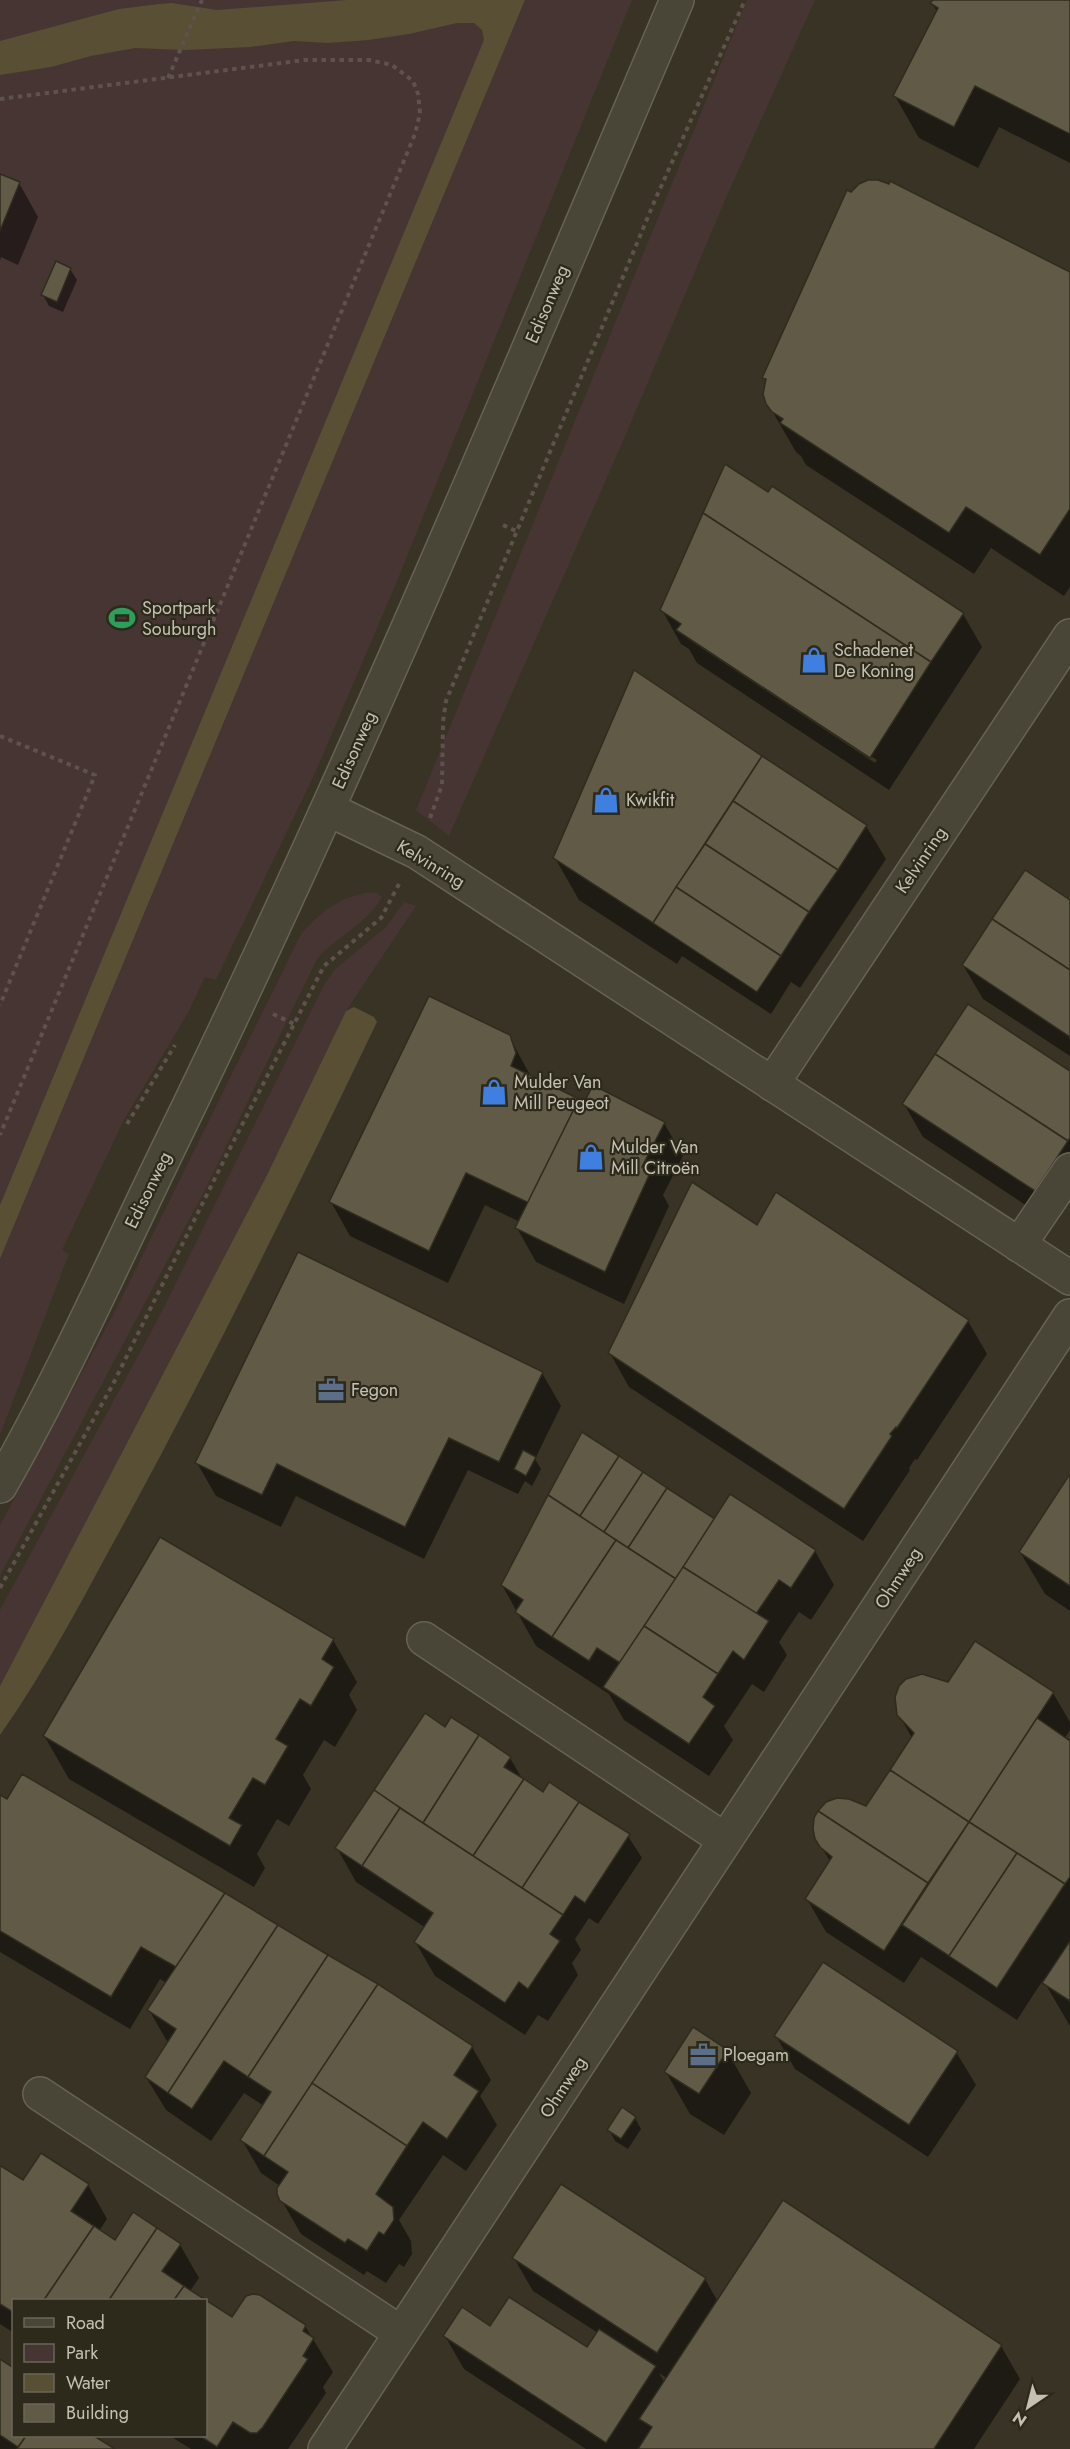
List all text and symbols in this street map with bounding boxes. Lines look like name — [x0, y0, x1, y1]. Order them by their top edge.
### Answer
street label: Edisonweg — [519, 261, 575, 347]
place label: Sportpark Souburgh — [142, 595, 216, 642]
sports icon: Sportpark Souburgh — [107, 603, 137, 633]
place label: Schadenet De Koning — [834, 637, 914, 684]
shop icon: Schadenet De Koning — [799, 645, 829, 675]
street label: Edisonweg — [325, 707, 383, 793]
shop icon: Kwikfit — [591, 785, 621, 815]
place label: Kwikfit — [626, 787, 675, 813]
street label: Kelvinring — [889, 821, 953, 899]
street label: Kelvinring — [392, 833, 470, 895]
place label: Mulder Van Mill Peugeot — [514, 1069, 609, 1116]
shop icon: Mulder Van Mill Peugeot — [479, 1077, 509, 1107]
place label: Mulder Van Mill Citroën — [611, 1134, 700, 1181]
shop icon: Mulder Van Mill Citroën — [576, 1142, 606, 1172]
street label: Edisonweg — [118, 1147, 178, 1233]
office icon: Fegon — [316, 1375, 346, 1405]
place label: Fegon — [351, 1377, 398, 1403]
street label: Ohmweg — [868, 1542, 928, 1614]
office icon: Ploegam — [688, 2040, 718, 2070]
place label: Ploegam — [723, 2042, 789, 2068]
street label: Ohmweg — [533, 2051, 593, 2123]
legend — [12, 2299, 207, 2437]
text: Road — [66, 2310, 105, 2336]
text: Park — [66, 2340, 98, 2366]
text: Water — [66, 2370, 111, 2396]
north arrow — [998, 2377, 1058, 2437]
text: Building — [66, 2400, 129, 2426]
text: N — [1008, 2406, 1031, 2432]

